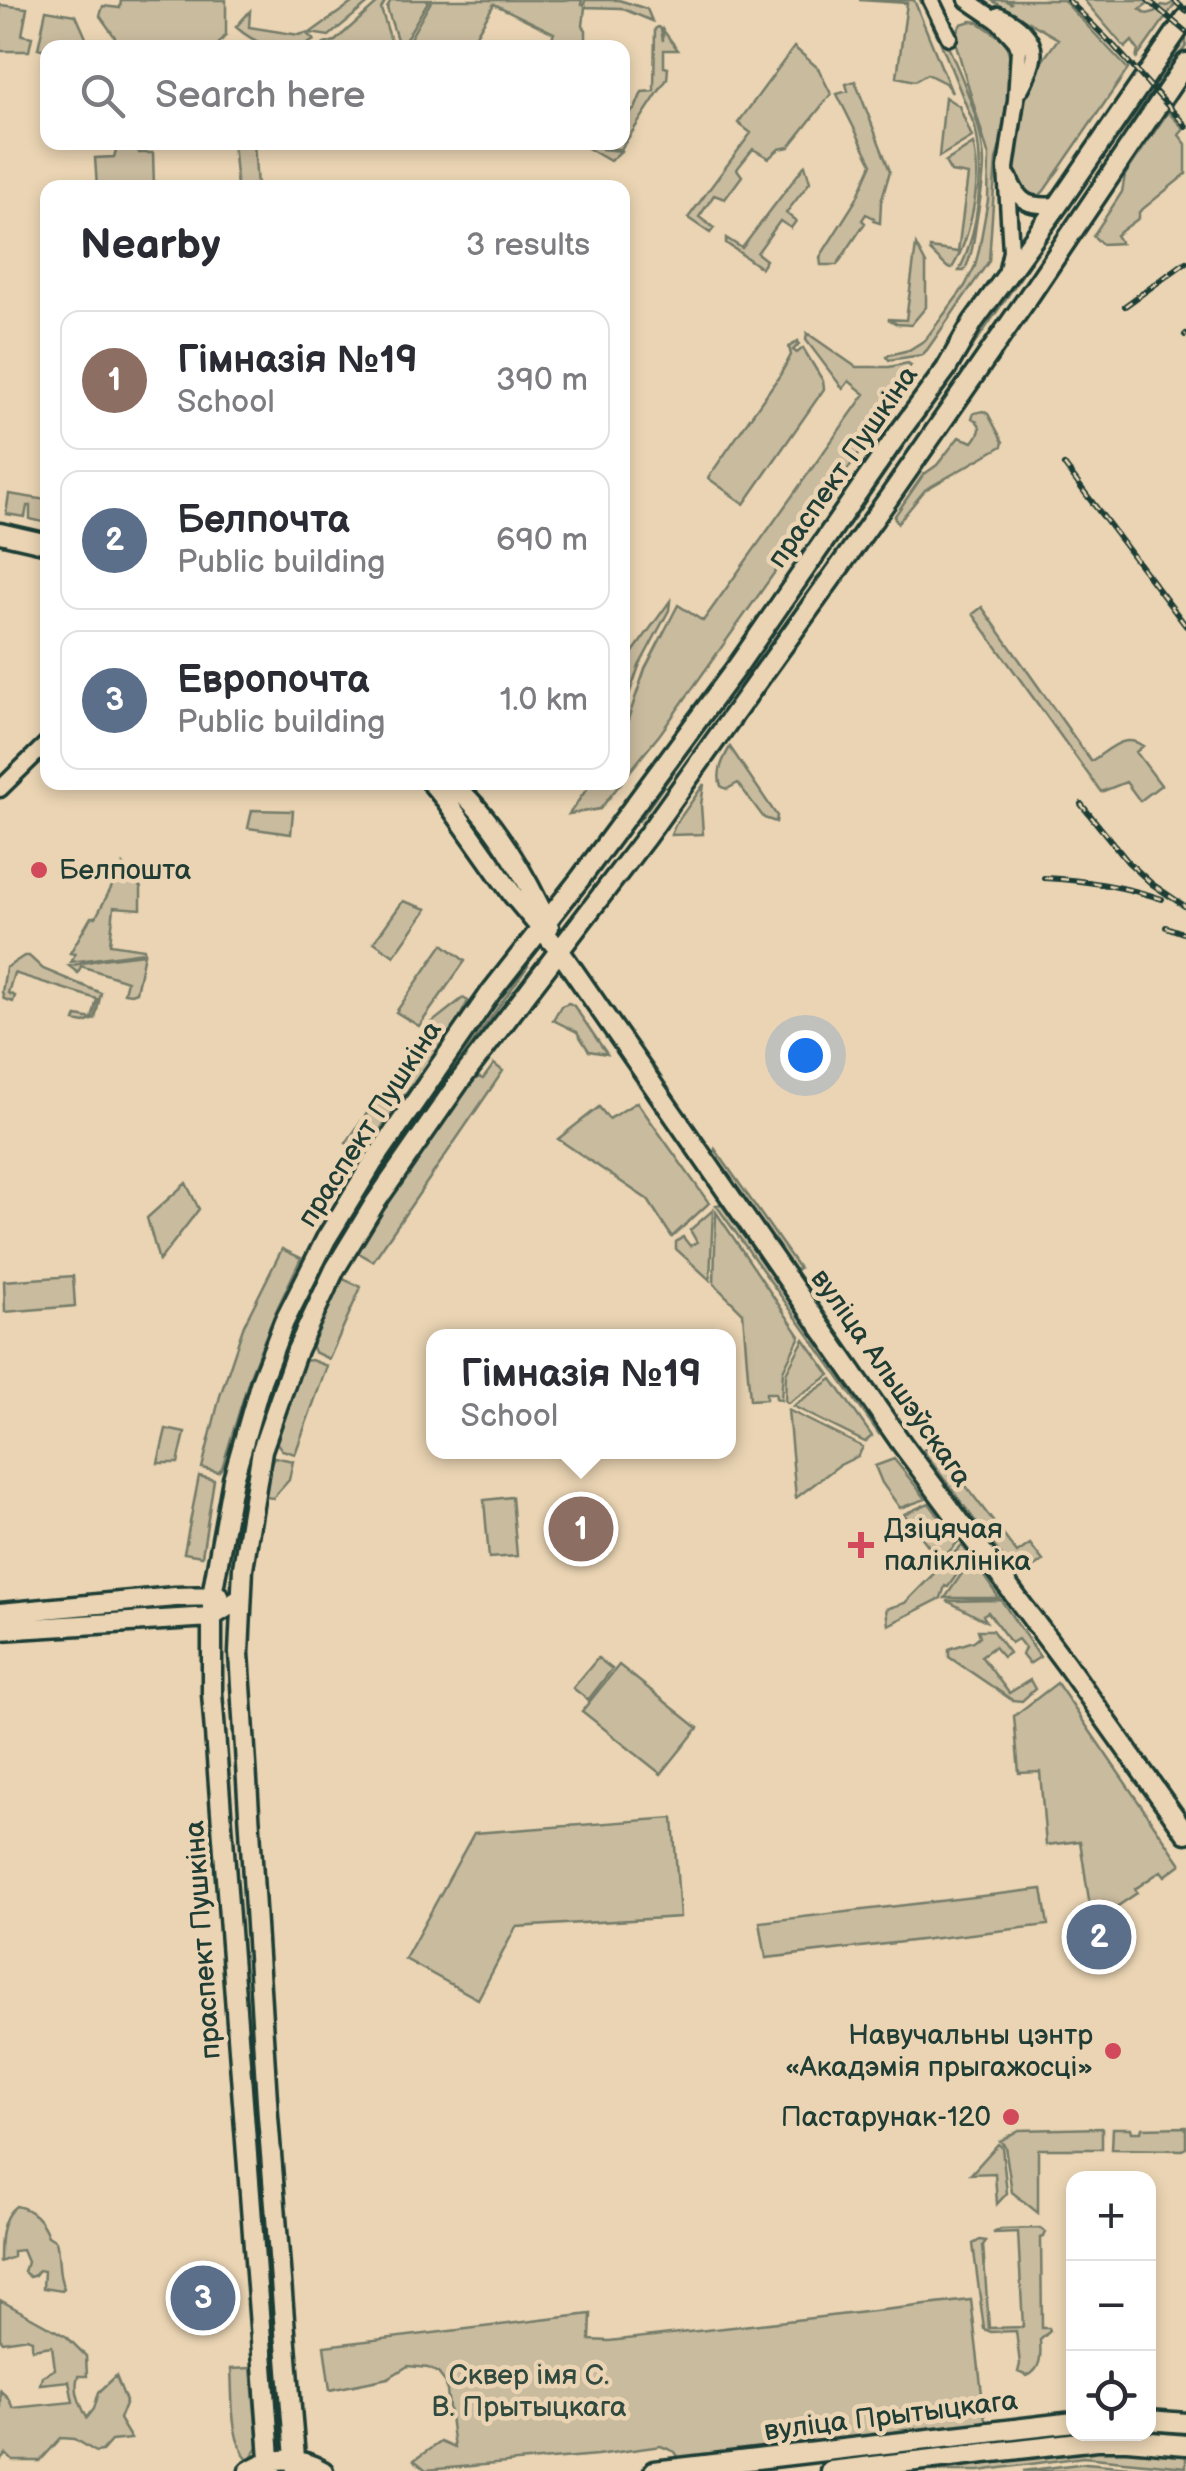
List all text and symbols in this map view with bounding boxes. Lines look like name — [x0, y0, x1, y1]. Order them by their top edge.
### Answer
search box — [40, 40, 630, 150]
icon: search — [75, 68, 130, 123]
text: Search here — [155, 73, 366, 118]
text: Nearby — [80, 220, 220, 271]
text: 3 results — [466, 226, 590, 265]
text: Гімназія №19 — [177, 338, 418, 383]
street label: праспект Пушкіна — [761, 359, 925, 574]
text: 1 — [108, 361, 121, 400]
text: 390 m — [496, 361, 588, 400]
text: School — [177, 383, 275, 422]
text: Белпочта — [177, 498, 350, 543]
text: 2 — [105, 521, 124, 560]
text: 690 m — [496, 521, 588, 560]
text: Public building — [177, 543, 386, 582]
text: Европочта — [177, 658, 369, 703]
text: 3 — [105, 681, 124, 720]
text: 1.0 km — [500, 681, 588, 720]
text: Public building — [177, 703, 386, 742]
place label: Белпошта — [59, 854, 192, 887]
marker: Белпошта — [28, 859, 50, 881]
street label: праспект Пушкіна — [291, 1014, 449, 1233]
your location — [780, 1030, 831, 1081]
street label: вуліца Альшэўскага — [803, 1263, 979, 1494]
popup — [426, 1329, 736, 1459]
text: Гімназія №19 — [461, 1352, 701, 1397]
text: School — [461, 1397, 558, 1436]
pin: 1 — [548, 1492, 614, 1566]
place label: Дзіцячая паліклініка — [884, 1513, 1031, 1578]
marker: Дзіцячая паліклініка — [848, 1532, 874, 1558]
street label: праспект Пушкіна — [178, 1819, 228, 2060]
pin: 2 — [1066, 1900, 1132, 1974]
place label: Навучальны цэнтр «Акадэмія прыгажосці» — [785, 2019, 1093, 2084]
marker: Навучальны цэнтр «Акадэмія прыгажосці» — [1102, 2040, 1124, 2062]
place label: Пастарунак-120 — [781, 2101, 991, 2134]
marker: Пастарунак-120 — [1000, 2106, 1022, 2128]
map controls — [1066, 2171, 1156, 2441]
button: + — [1066, 2171, 1156, 2261]
pin: 3 — [170, 2260, 236, 2336]
button: − — [1066, 2261, 1156, 2351]
button: locate — [1066, 2351, 1156, 2441]
park label: Сквер імя С. В. Прытыцкага — [431, 2359, 627, 2424]
street label: вуліца Прытыцкага — [762, 2384, 1020, 2448]

